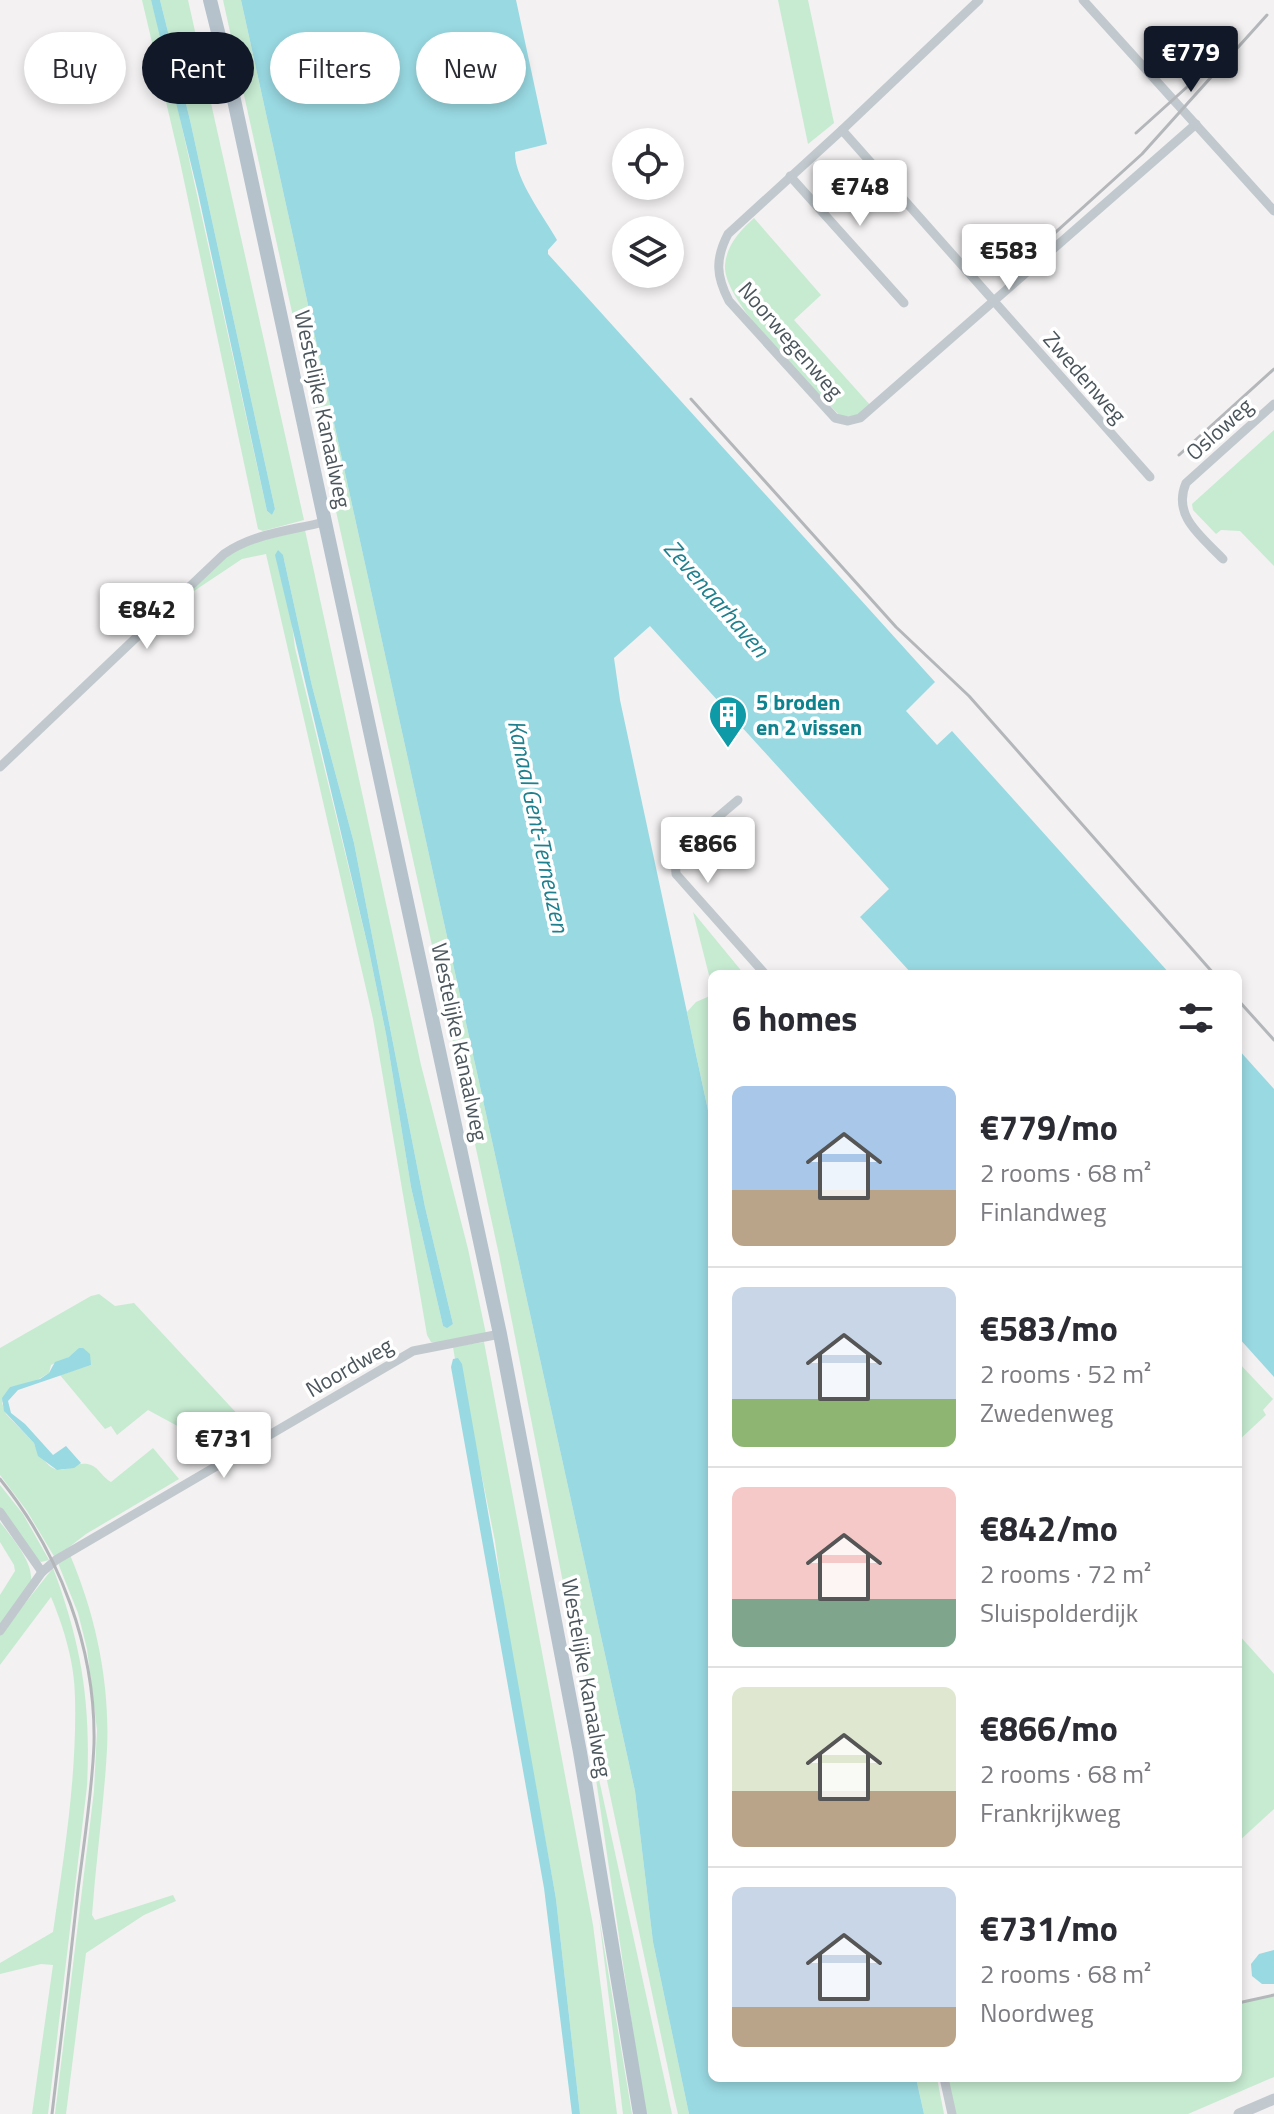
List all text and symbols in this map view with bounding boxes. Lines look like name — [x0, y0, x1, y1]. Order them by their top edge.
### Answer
pin: €779 — [1144, 26, 1238, 94]
chip: Buy — [24, 32, 126, 104]
chip: Rent — [142, 32, 254, 104]
chip: Filters — [270, 32, 400, 104]
chip: New — [416, 32, 526, 104]
text: €779 — [1162, 32, 1220, 71]
map controls — [612, 128, 684, 288]
button: locate — [612, 128, 684, 200]
pin: €748 — [813, 160, 907, 228]
text: €748 — [831, 166, 889, 205]
button: layers — [612, 216, 684, 288]
pin: €583 — [962, 224, 1056, 292]
text: €583 — [980, 230, 1038, 269]
street label: Noorwegenweg — [730, 274, 852, 406]
street label: Westelijke Kanaalweg — [285, 307, 361, 511]
street label: Zwedenweg — [1035, 323, 1135, 431]
street label: Osloweg — [1178, 389, 1260, 469]
water label: Zevenaarhaven — [656, 531, 779, 665]
pin: €842 — [100, 583, 194, 651]
text: €842 — [118, 589, 176, 628]
place label: 5 broden en 2 vissen — [756, 685, 862, 744]
building icon: 5 broden en 2 vissen — [707, 694, 749, 749]
water label: Kanaal Gent-Terneuzen — [499, 716, 579, 937]
pin: €866 — [661, 817, 755, 885]
text: €866 — [679, 823, 737, 862]
street label: Westelijke Kanaalweg — [422, 940, 498, 1144]
text: 6 homes — [732, 992, 857, 1044]
icon: filters — [1174, 996, 1218, 1040]
text: €779/mo — [980, 1101, 1118, 1153]
icon: home — [796, 1118, 892, 1214]
text: 2 rooms · 68 m² — [980, 1153, 1151, 1192]
text: Finlandweg — [980, 1192, 1106, 1231]
text: €583/mo — [980, 1302, 1118, 1354]
icon: home — [796, 1319, 892, 1415]
street label: Noordweg — [299, 1328, 399, 1406]
text: 2 rooms · 52 m² — [980, 1354, 1151, 1393]
text: Zwedenweg — [980, 1393, 1113, 1432]
pin: €731 — [177, 1412, 271, 1480]
text: €731 — [195, 1418, 253, 1457]
text: €842/mo — [980, 1502, 1118, 1554]
icon: home — [796, 1519, 892, 1615]
text: 2 rooms · 72 m² — [980, 1554, 1151, 1593]
street label: Westelijke Kanaalweg — [553, 1576, 621, 1780]
text: Sluispolderdijk — [980, 1593, 1138, 1632]
text: €866/mo — [980, 1702, 1118, 1754]
icon: home — [796, 1719, 892, 1815]
text: 2 rooms · 68 m² — [980, 1754, 1151, 1793]
text: Frankrijkweg — [980, 1793, 1121, 1832]
text: €731/mo — [980, 1902, 1118, 1954]
icon: home — [796, 1919, 892, 2015]
text: 2 rooms · 68 m² — [980, 1954, 1151, 1993]
text: Noordweg — [980, 1993, 1094, 2032]

